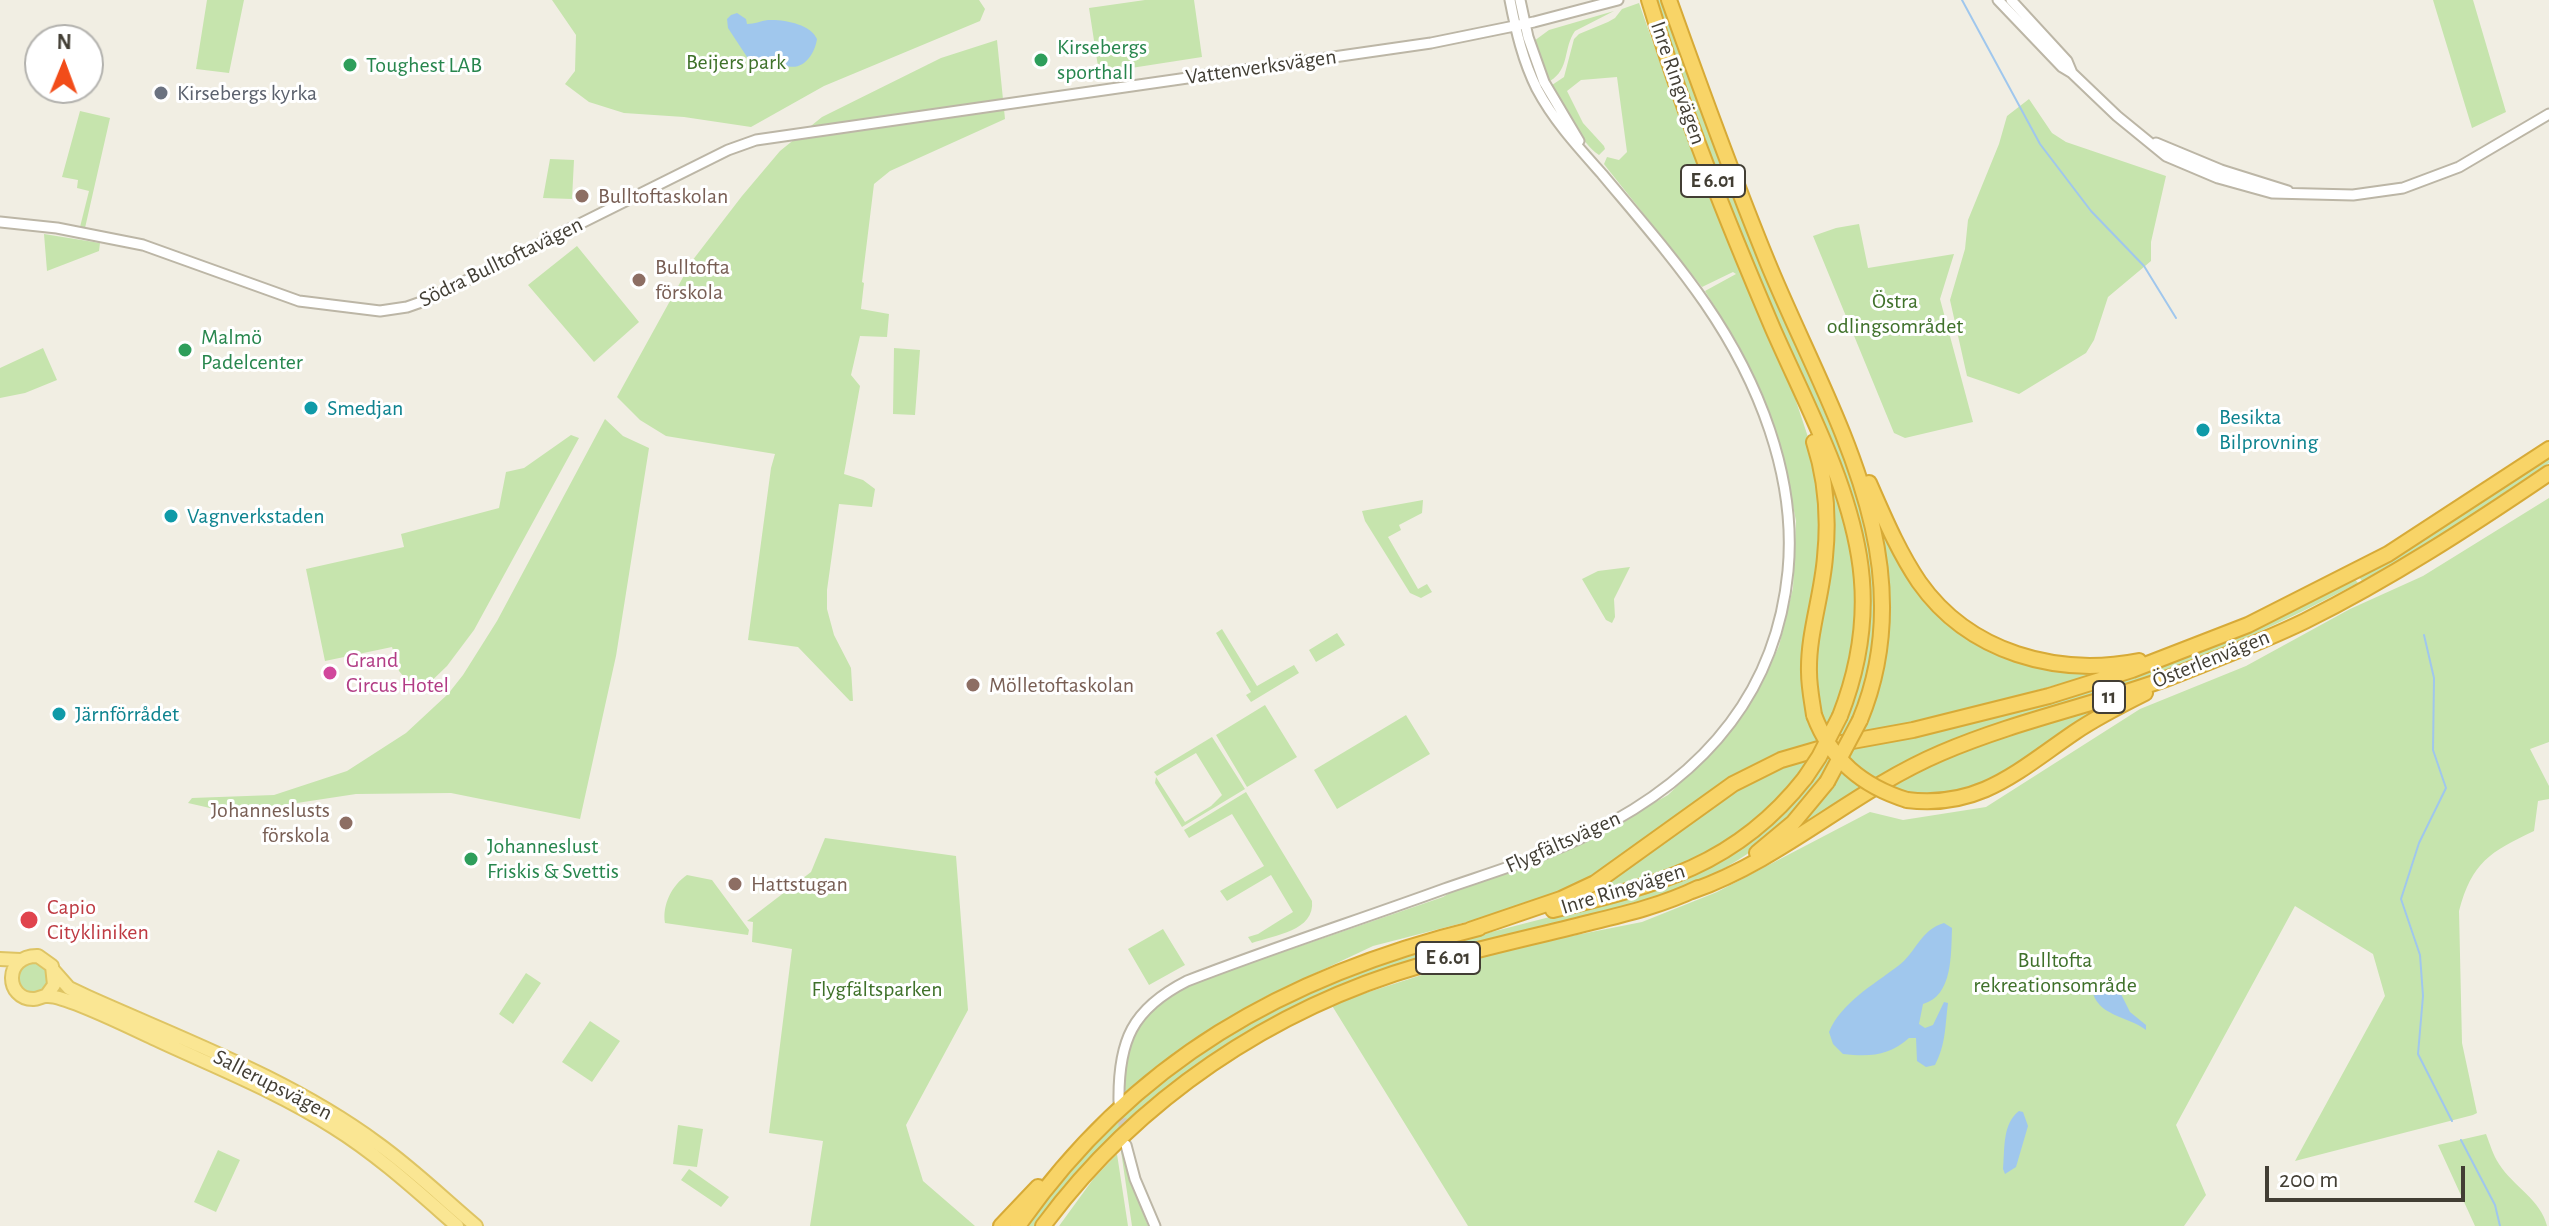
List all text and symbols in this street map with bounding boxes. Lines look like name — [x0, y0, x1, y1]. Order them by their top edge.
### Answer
street label: Inre Ringvägen — [1645, 18, 1711, 148]
north arrow — [24, 24, 104, 104]
text: N — [57, 31, 72, 53]
place label: Kirsebergs sporthall — [1057, 34, 1147, 86]
street label: Vattenverksvägen — [1184, 43, 1338, 91]
park label: Beijers park — [686, 49, 786, 75]
marker: Kirsebergs sporthall — [1032, 51, 1050, 69]
place label: Toughest LAB — [366, 52, 482, 78]
marker: Toughest LAB — [341, 56, 359, 74]
place label: Kirsebergs kyrka — [177, 80, 317, 106]
marker: Kirsebergs kyrka — [152, 84, 170, 102]
road number: E 6.01 — [1681, 165, 1745, 197]
place label: Bulltoftaskolan — [598, 183, 728, 209]
marker: Bulltoftaskolan — [573, 187, 591, 205]
street label: Södra Bulltoftavägen — [415, 211, 587, 313]
place label: Bulltofta förskola — [655, 254, 730, 306]
marker: Bulltofta förskola — [630, 271, 648, 289]
park label: Östra odlingsområdet — [1827, 288, 1963, 340]
place label: Malmö Padelcenter — [201, 324, 303, 376]
marker: Malmö Padelcenter — [176, 341, 194, 359]
place label: Smedjan — [327, 395, 403, 421]
marker: Smedjan — [302, 399, 320, 417]
place label: Besikta Bilprovning — [2219, 404, 2318, 456]
marker: Besikta Bilprovning — [2194, 421, 2212, 439]
place label: Vagnverkstaden — [187, 503, 325, 529]
marker: Vagnverkstaden — [162, 507, 180, 525]
street label: Österlenvägen — [2149, 624, 2273, 694]
place label: Grand Circus Hotel — [346, 647, 449, 698]
marker: Grand Circus Hotel — [321, 664, 339, 682]
place label: Mölletoftaskolan — [989, 672, 1134, 698]
marker: Mölletoftaskolan — [964, 676, 982, 694]
road number: 11 — [2093, 681, 2125, 713]
place label: Järnförrådet — [75, 701, 179, 727]
marker: Järnförrådet — [50, 705, 68, 723]
place label: Johanneslusts förskola — [211, 797, 330, 848]
street label: Flygfältsvägen — [1501, 805, 1625, 879]
marker: Johanneslusts förskola — [337, 814, 355, 832]
place label: Johanneslust Friskis & Svettis — [487, 833, 619, 884]
marker: Johanneslust Friskis & Svettis — [462, 850, 480, 868]
street label: Inre Ringvägen — [1558, 858, 1688, 920]
place label: Hattstugan — [751, 871, 848, 897]
marker: Hattstugan — [726, 875, 744, 893]
place label: Capio Citykliniken — [47, 894, 149, 946]
marker: Capio Citykliniken — [18, 909, 40, 931]
road number: E 6.01 — [1416, 942, 1480, 974]
park label: Bulltofta rekreationsområde — [1973, 947, 2137, 998]
park label: Flygfältsparken — [811, 976, 943, 1002]
street label: Sallerupsvägen — [209, 1044, 337, 1126]
scale bar — [2269, 1150, 2469, 1200]
text: 200 m — [2279, 1168, 2338, 1192]

